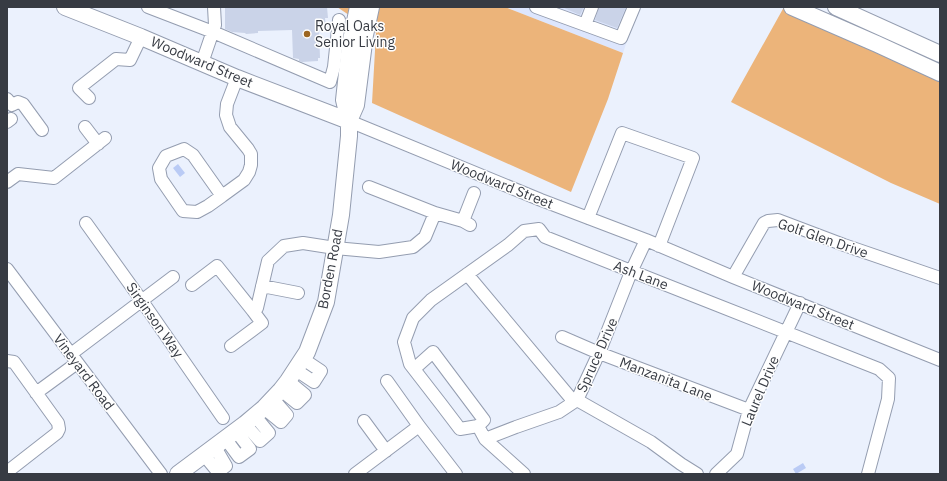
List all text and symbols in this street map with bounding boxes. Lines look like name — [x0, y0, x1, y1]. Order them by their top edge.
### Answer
place label: Royal Oaks Senior Living — [315, 17, 395, 51]
marker: Royal Oaks Senior Living — [302, 29, 312, 39]
street label: Woodward Street — [148, 32, 256, 92]
street label: Woodward Street — [448, 155, 556, 213]
street label: Golf Glen Drive — [776, 214, 871, 262]
street label: Borden Road — [313, 227, 347, 311]
street label: Ash Lane — [611, 256, 671, 294]
street label: Woodward Street — [749, 276, 857, 334]
street label: Sirginson Way — [122, 279, 188, 361]
street label: Spruce Drive — [573, 315, 622, 395]
street label: Vineyard Road — [50, 330, 118, 414]
street label: Manzanita Lane — [617, 353, 715, 405]
street label: Laurel Drive — [737, 353, 783, 429]

